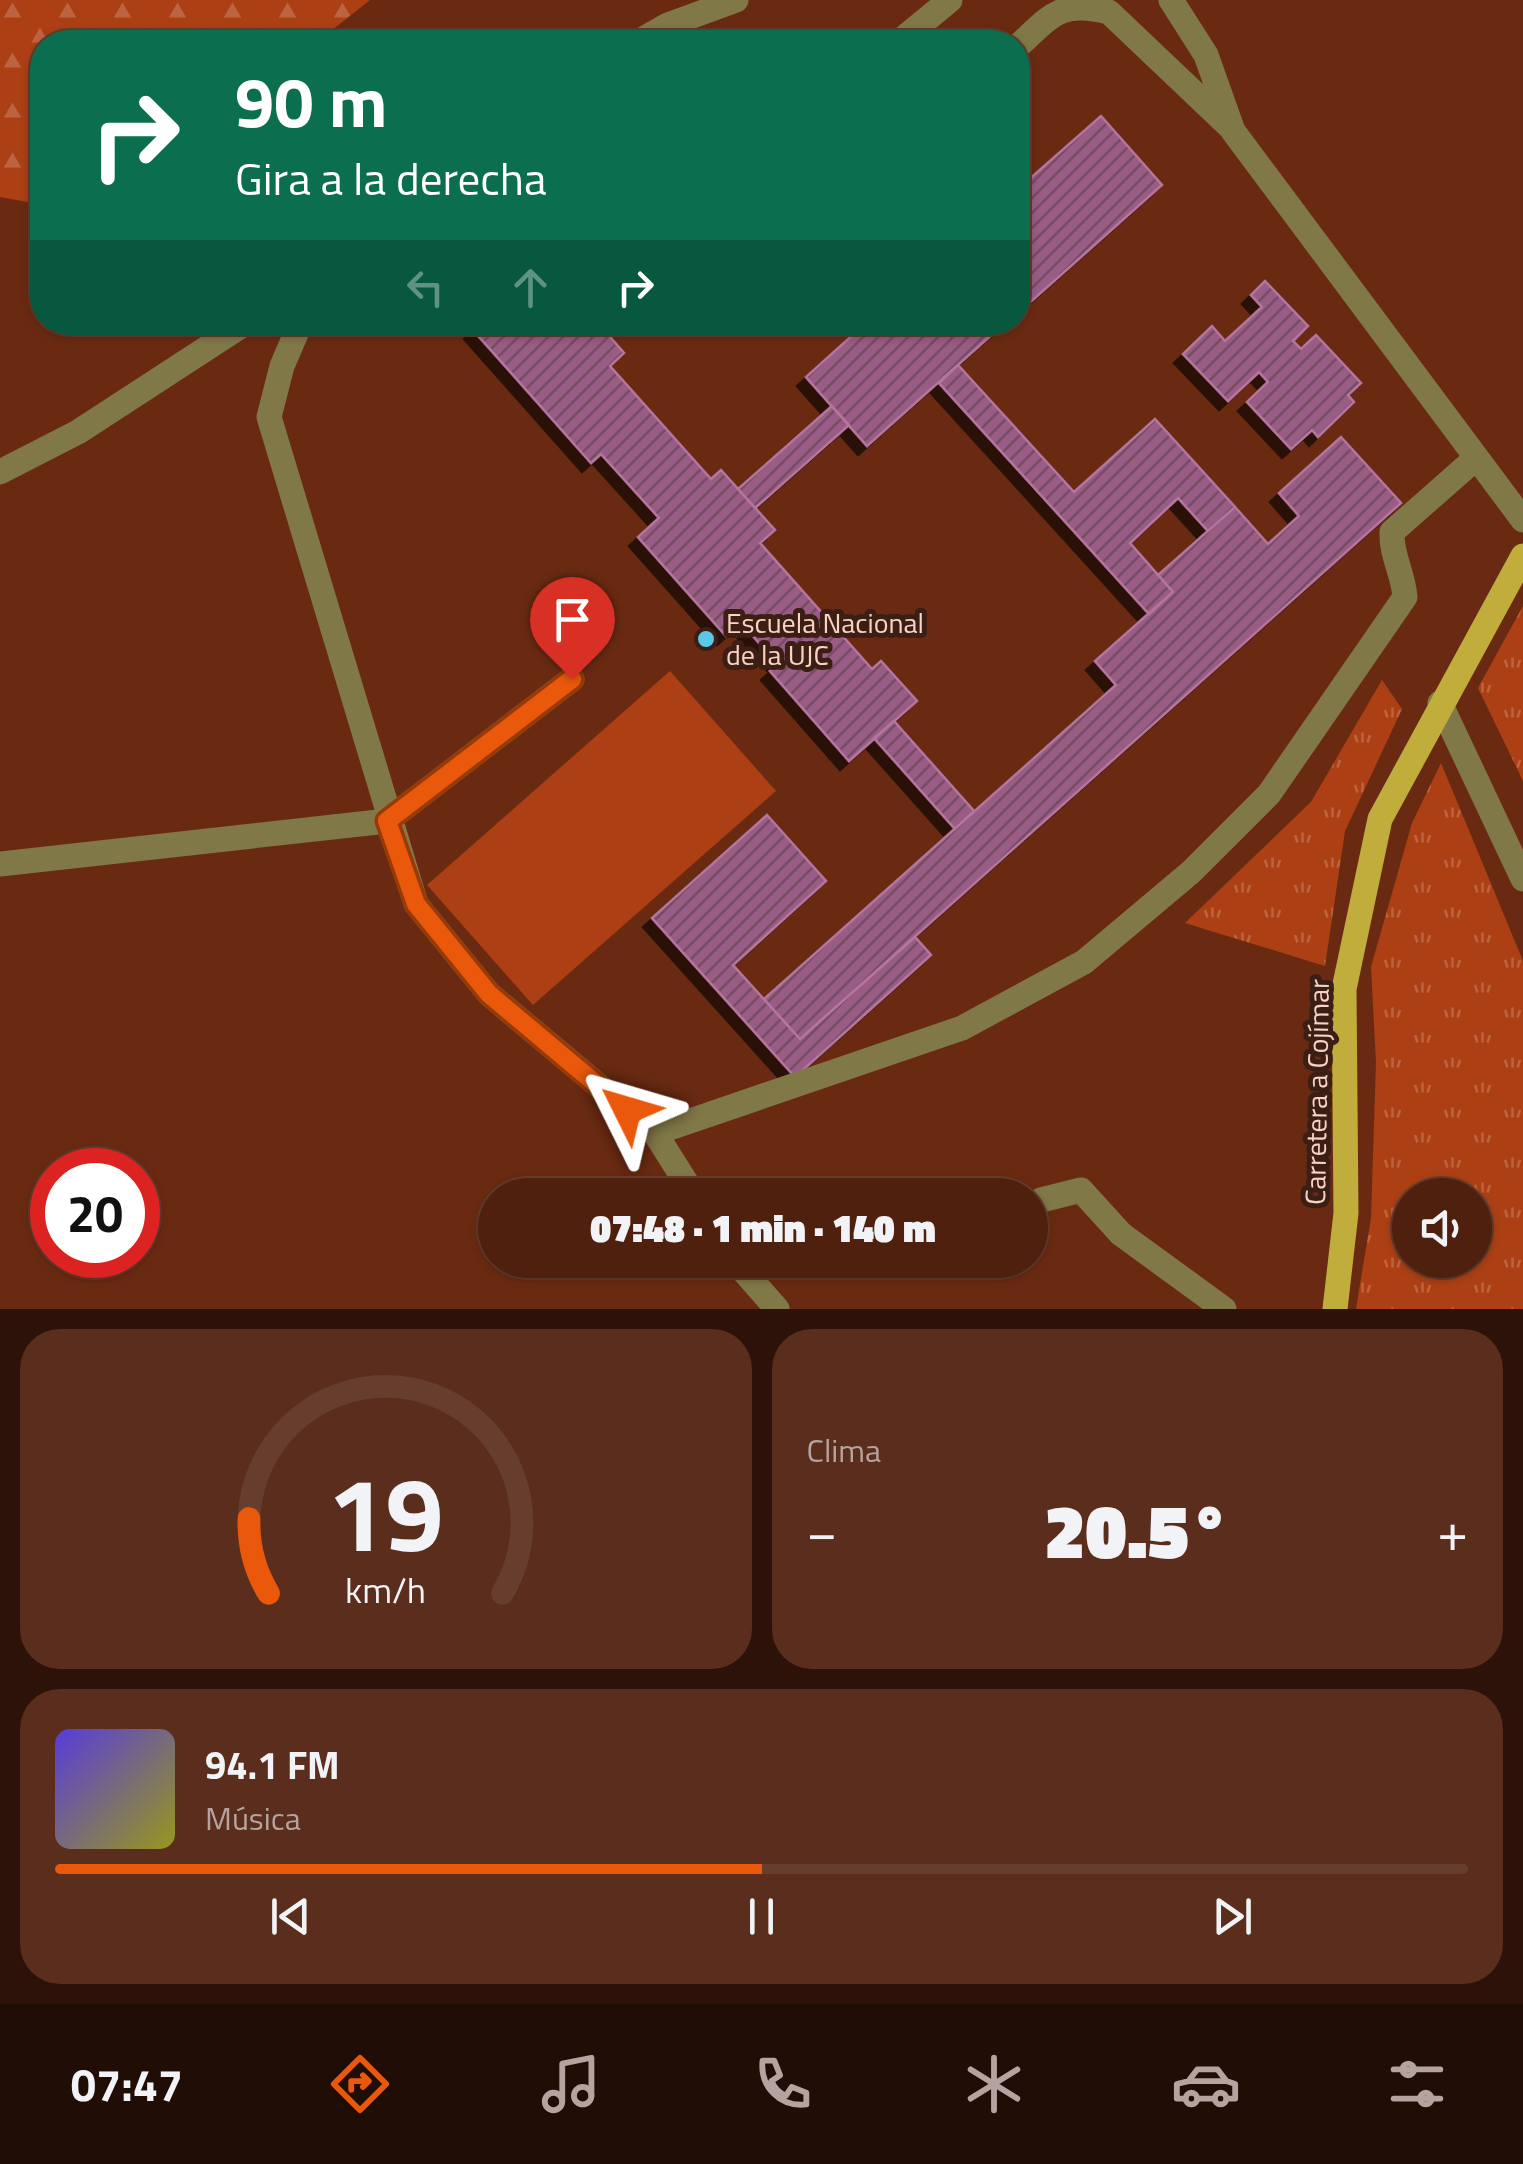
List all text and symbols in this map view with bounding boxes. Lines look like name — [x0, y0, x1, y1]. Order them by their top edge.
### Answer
text: 90 m — [235, 48, 388, 154]
icon: right — [70, 70, 200, 200]
text: Gira a la derecha — [235, 144, 547, 212]
icon: left — [398, 260, 453, 315]
icon: ahead — [503, 260, 558, 315]
icon: right — [608, 260, 663, 315]
pin — [530, 577, 615, 680]
icon: arrive — [545, 592, 600, 647]
place label: Escuela Nacional de la UJC — [726, 601, 924, 676]
marker: Escuela Nacional de la UJC — [695, 628, 717, 650]
street label: Carretera a Cojímar — [1293, 979, 1340, 1205]
position arrow — [575, 1058, 679, 1162]
speed limit sign: 20 — [30, 1148, 160, 1278]
map controls — [1392, 1178, 1492, 1278]
button: sound — [1392, 1178, 1492, 1278]
text: 07:48 · 1 min · 140 m — [590, 1199, 936, 1257]
text: Clima — [807, 1426, 881, 1474]
text: 19 — [328, 1433, 444, 1591]
text: 20.5° — [1044, 1473, 1230, 1587]
text: − — [807, 1489, 837, 1572]
text: + — [1437, 1489, 1468, 1572]
text: km/h — [345, 1562, 426, 1617]
text: 94.1 FM — [205, 1736, 340, 1794]
text: Música — [205, 1794, 301, 1842]
icon: previous — [263, 1889, 318, 1944]
icon: pause — [734, 1889, 789, 1944]
icon: next — [1205, 1889, 1260, 1944]
icon: directions — [325, 2049, 395, 2119]
icon: music — [536, 2049, 606, 2119]
icon: phone — [748, 2049, 818, 2119]
icon: climate — [959, 2049, 1029, 2119]
icon: car — [1171, 2049, 1241, 2119]
icon: filters — [1382, 2049, 1452, 2119]
text: 07:47 — [71, 2050, 183, 2118]

